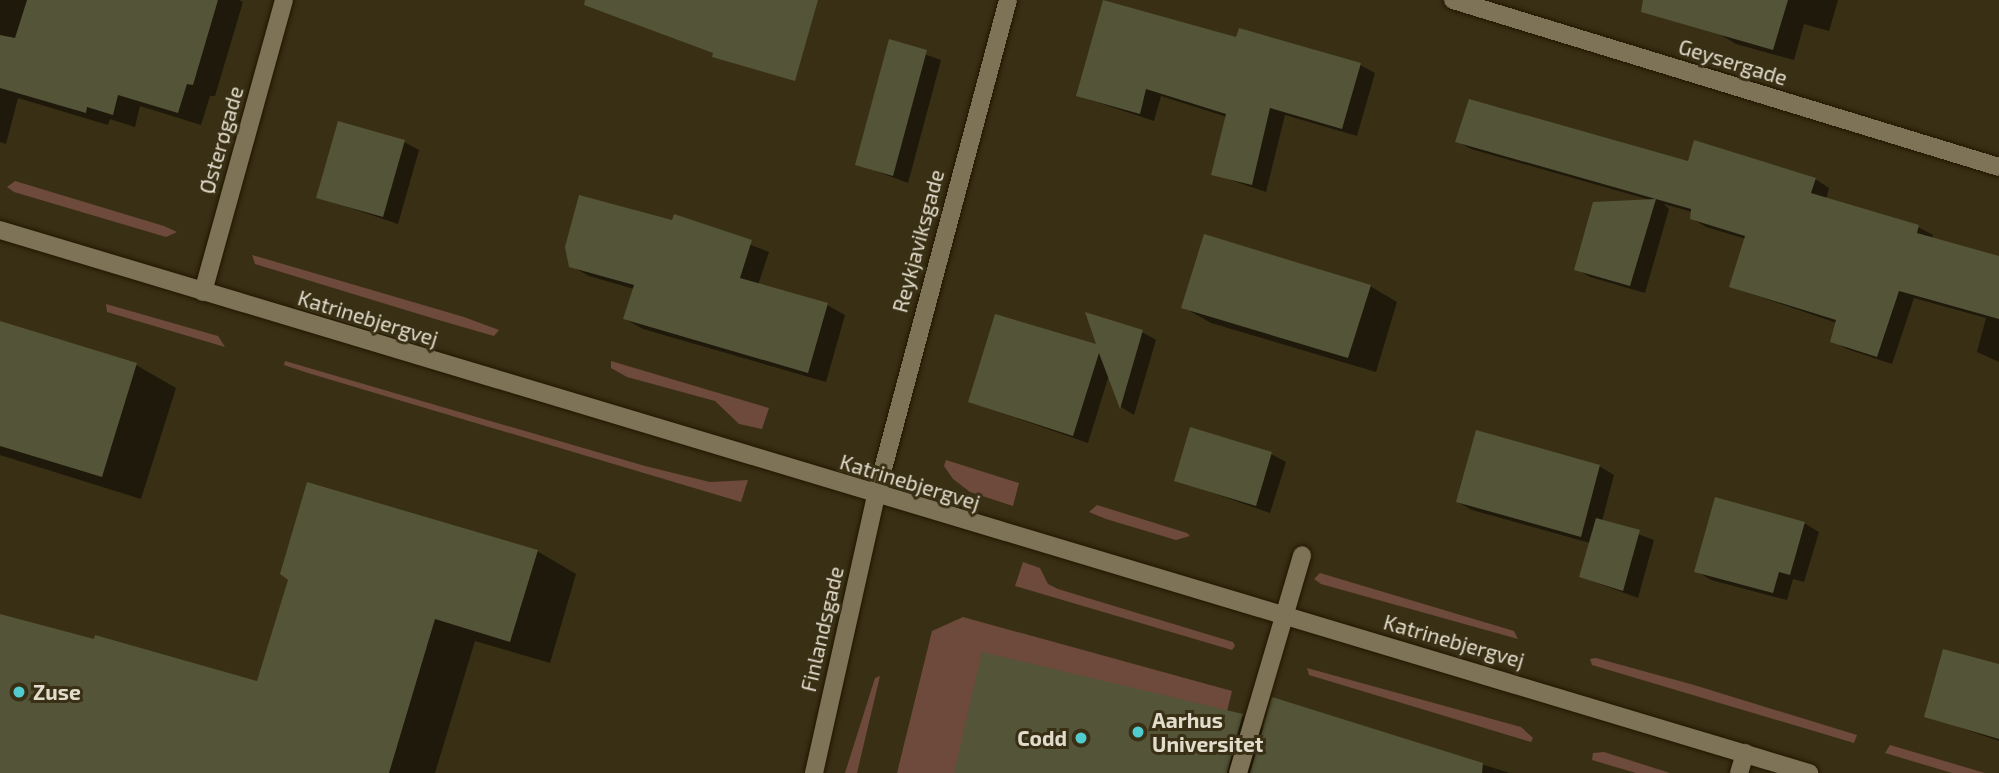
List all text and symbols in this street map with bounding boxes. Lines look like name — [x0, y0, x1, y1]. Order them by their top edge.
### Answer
street label: Geysergade — [1676, 34, 1790, 90]
street label: Østerøgade — [194, 83, 248, 197]
street label: Reykjaviksgade — [887, 167, 949, 315]
street label: Katrinebjergvej — [295, 285, 441, 351]
street label: Katrinebjergvej — [837, 449, 983, 515]
street label: Finlandsgade — [795, 564, 849, 694]
street label: Katrinebjergvej — [1381, 609, 1527, 673]
place label: Zuse — [33, 679, 81, 705]
marker: Zuse — [11, 684, 27, 700]
place label: Aarhus Universitet — [1152, 707, 1263, 757]
marker: Aarhus Universitet — [1130, 724, 1146, 740]
place label: Codd — [1017, 725, 1067, 751]
marker: Codd — [1073, 730, 1089, 746]

